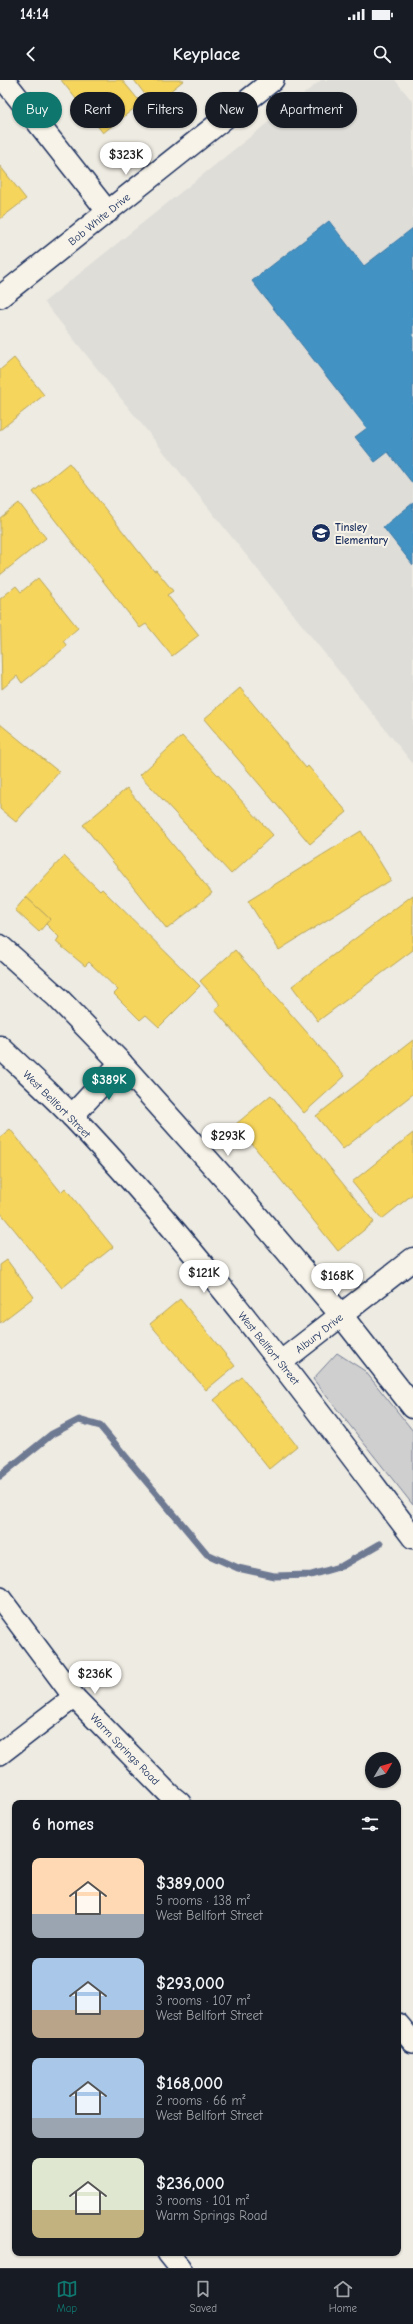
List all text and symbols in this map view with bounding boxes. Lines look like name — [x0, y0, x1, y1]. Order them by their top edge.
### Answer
text: 14:14 — [20, 5, 49, 23]
icon: back — [20, 43, 42, 65]
icon: search — [371, 43, 393, 65]
text: Keyplace — [173, 44, 240, 65]
chip: Buy — [12, 92, 62, 128]
chip: Rent — [70, 92, 125, 128]
chip: Filters — [133, 92, 197, 128]
chip: New — [205, 92, 258, 128]
chip: Apartment — [266, 92, 357, 128]
pin: $323K — [98, 142, 154, 176]
text: $323K — [109, 147, 143, 162]
street label: Bob White Drive — [66, 190, 133, 248]
place label: Tinsley Elementary — [335, 521, 388, 547]
school or university icon: Tinsley Elementary — [310, 522, 332, 544]
pin: $389K — [81, 1067, 137, 1101]
street label: West Bellfort Street — [20, 1068, 94, 1141]
text: $389K — [91, 1072, 127, 1087]
pin: $293K — [200, 1123, 256, 1157]
text: $293K — [211, 1128, 245, 1143]
pin: $121K — [176, 1260, 232, 1294]
pin: $168K — [309, 1263, 365, 1297]
text: $121K — [188, 1265, 220, 1280]
text: $168K — [320, 1268, 354, 1283]
street label: West Bellfort Street — [235, 1309, 303, 1388]
street label: Albury Drive — [293, 1310, 346, 1356]
pin: $236K — [67, 1661, 123, 1695]
text: $236K — [78, 1666, 112, 1681]
street label: Warm Springs Road — [87, 1711, 162, 1788]
north arrow — [365, 1752, 401, 1788]
map controls — [365, 1752, 401, 1788]
icon: filters — [359, 1813, 381, 1835]
text: 6 homes — [32, 1815, 94, 1834]
icon: home — [64, 1874, 112, 1922]
text: $389,000 — [156, 1874, 225, 1893]
text: 5 rooms · 138 m² — [156, 1893, 250, 1908]
text: West Bellfort Street — [156, 1908, 263, 1923]
icon: home — [64, 1974, 112, 2022]
text: $293,000 — [156, 1974, 224, 1993]
text: 3 rooms · 107 m² — [156, 1993, 250, 2008]
text: West Bellfort Street — [156, 2008, 263, 2023]
icon: home — [64, 2074, 112, 2122]
text: $168,000 — [156, 2074, 223, 2093]
text: 2 rooms · 66 m² — [156, 2093, 245, 2108]
text: West Bellfort Street — [156, 2108, 263, 2123]
icon: home — [64, 2174, 112, 2222]
text: $236,000 — [156, 2174, 224, 2193]
text: 3 rooms · 101 m² — [156, 2193, 249, 2208]
text: Warm Springs Road — [156, 2208, 267, 2223]
tab: Map — [56, 2278, 78, 2315]
tab: Saved — [190, 2278, 217, 2315]
tab: Home — [329, 2278, 357, 2315]

